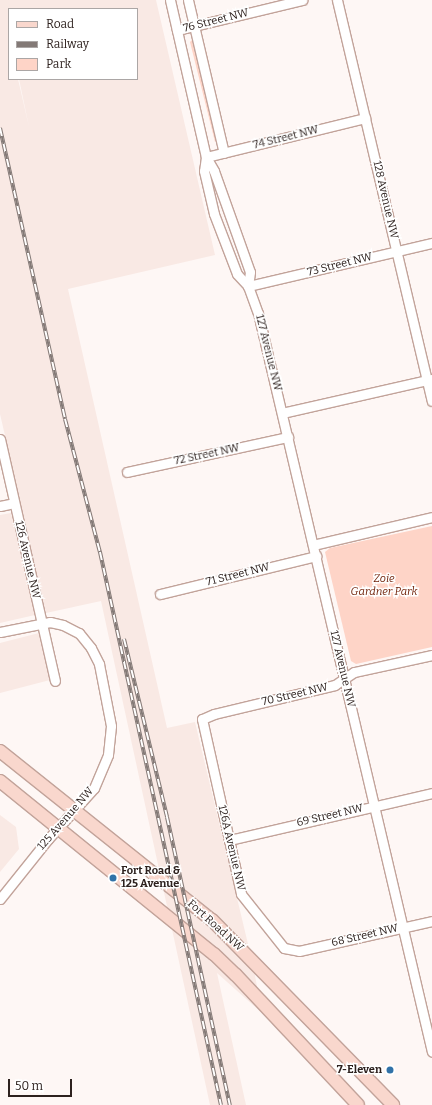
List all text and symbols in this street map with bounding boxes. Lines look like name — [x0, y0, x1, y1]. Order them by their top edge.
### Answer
street label: 76 Street NW — [182, 6, 250, 36]
legend — [8, 8, 138, 80]
text: Road — [46, 17, 74, 31]
text: Railway — [46, 37, 89, 51]
text: Park — [46, 57, 71, 71]
street label: 74 Street NW — [252, 123, 320, 153]
street label: 128 Avenue NW — [370, 160, 400, 240]
street label: 73 Street NW — [306, 251, 374, 279]
street label: 127 Avenue NW — [252, 313, 284, 393]
street label: 72 Street NW — [173, 442, 241, 468]
street label: 126 Avenue NW — [12, 520, 42, 600]
street label: 71 Street NW — [205, 561, 271, 589]
park label: Zoie Gardner Park — [351, 573, 417, 599]
street label: 127 Avenue NW — [327, 629, 357, 709]
street label: 70 Street NW — [261, 681, 329, 709]
street label: 125 Avenue NW — [35, 785, 97, 853]
street label: 69 Street NW — [295, 802, 365, 830]
street label: 126A Avenue NW — [215, 804, 247, 892]
place label: Fort Road & 125 Avenue — [121, 865, 180, 891]
marker: Fort Road & 125 Avenue — [108, 873, 118, 883]
street label: Fort Road NW — [184, 897, 246, 955]
street label: 68 Street NW — [330, 922, 400, 950]
place label: 7-Eleven — [337, 1063, 382, 1077]
marker: 7-Eleven — [385, 1065, 395, 1075]
scale bar — [10, 1071, 74, 1097]
text: 50 m — [15, 1079, 43, 1093]

